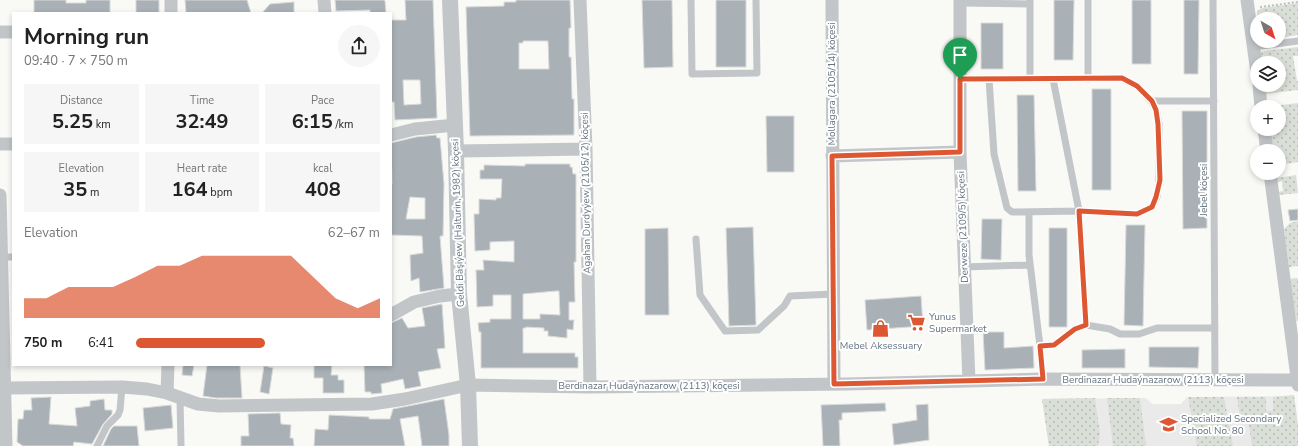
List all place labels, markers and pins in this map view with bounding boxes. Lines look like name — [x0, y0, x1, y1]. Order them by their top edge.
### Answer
pin — [943, 38, 977, 79]
place label: Yunus Supermarket — [928, 310, 987, 336]
supermarket icon: Yunus Supermarket — [906, 313, 926, 333]
shop icon: Mebel Aksessuary — [871, 319, 891, 339]
place label: Mebel Aksessuary — [840, 339, 923, 353]
place label: Specialized Secondary School No. 80 — [1181, 412, 1282, 438]
school or university icon: Specialized Secondary School No. 80 — [1158, 415, 1178, 435]

